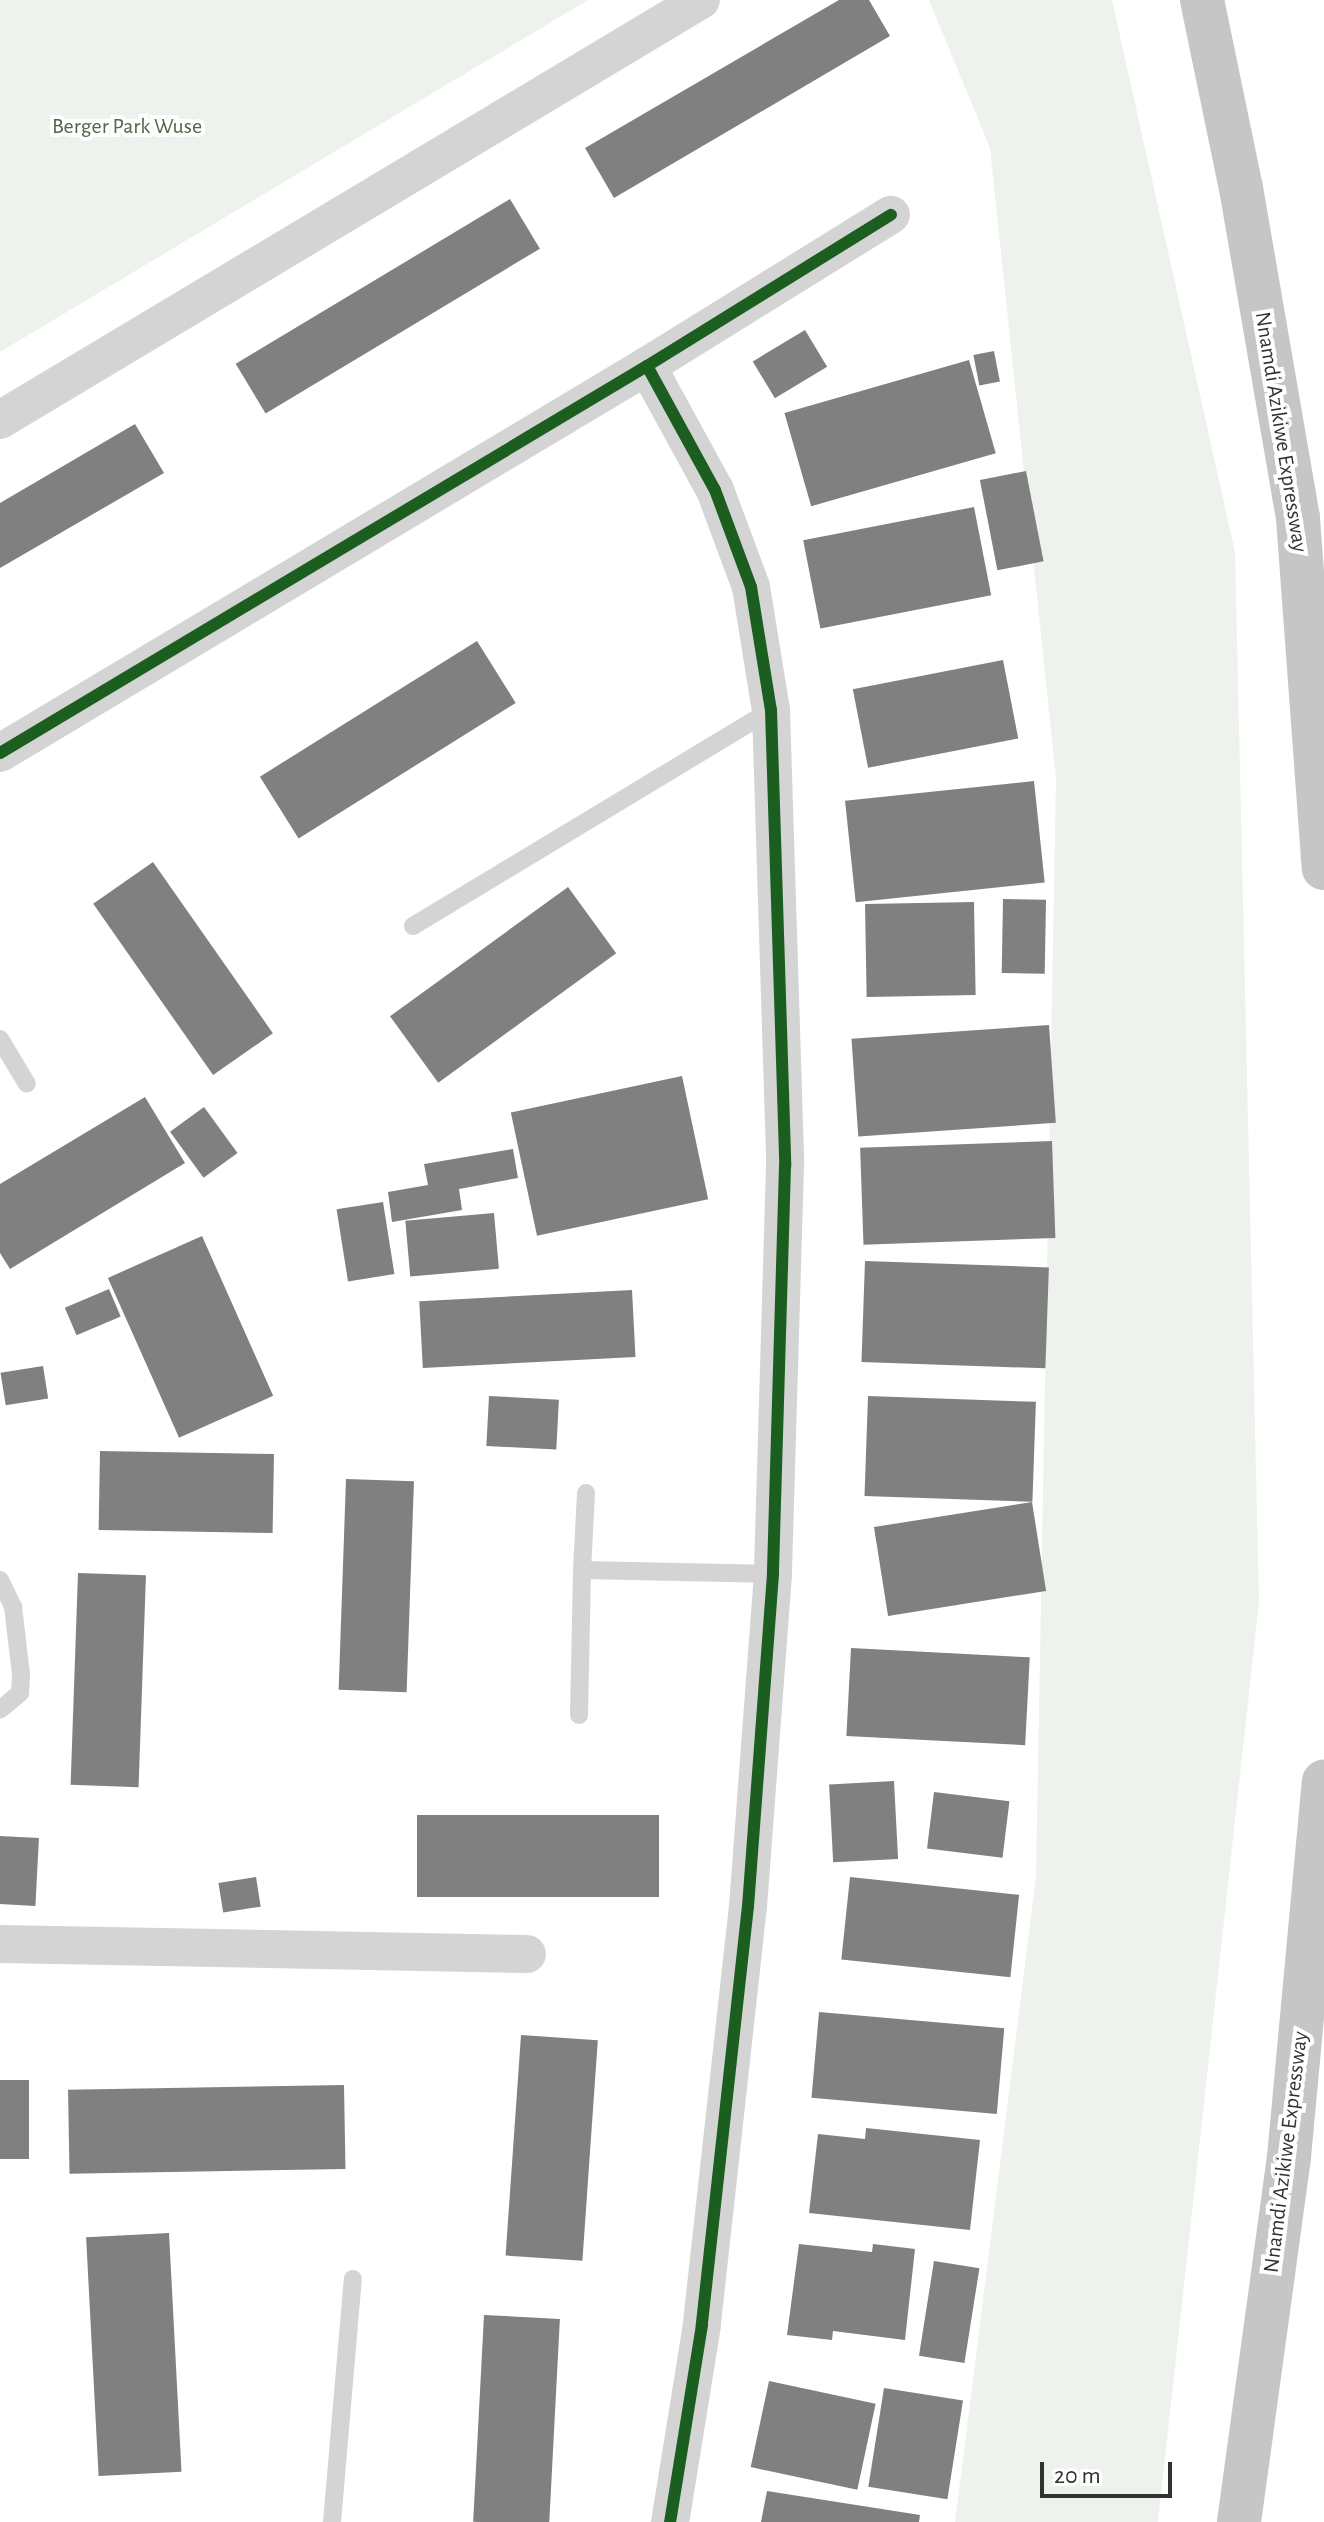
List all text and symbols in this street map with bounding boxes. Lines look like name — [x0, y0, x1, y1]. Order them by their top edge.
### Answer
park label: Berger Park Wuse — [52, 114, 202, 140]
street label: Nnamdi Azikiwe Expressway — [1249, 310, 1313, 554]
street label: Nnamdi Azikiwe Expressway — [1258, 2030, 1314, 2274]
scale bar — [1044, 2446, 1176, 2496]
text: 20 m — [1054, 2464, 1101, 2488]

